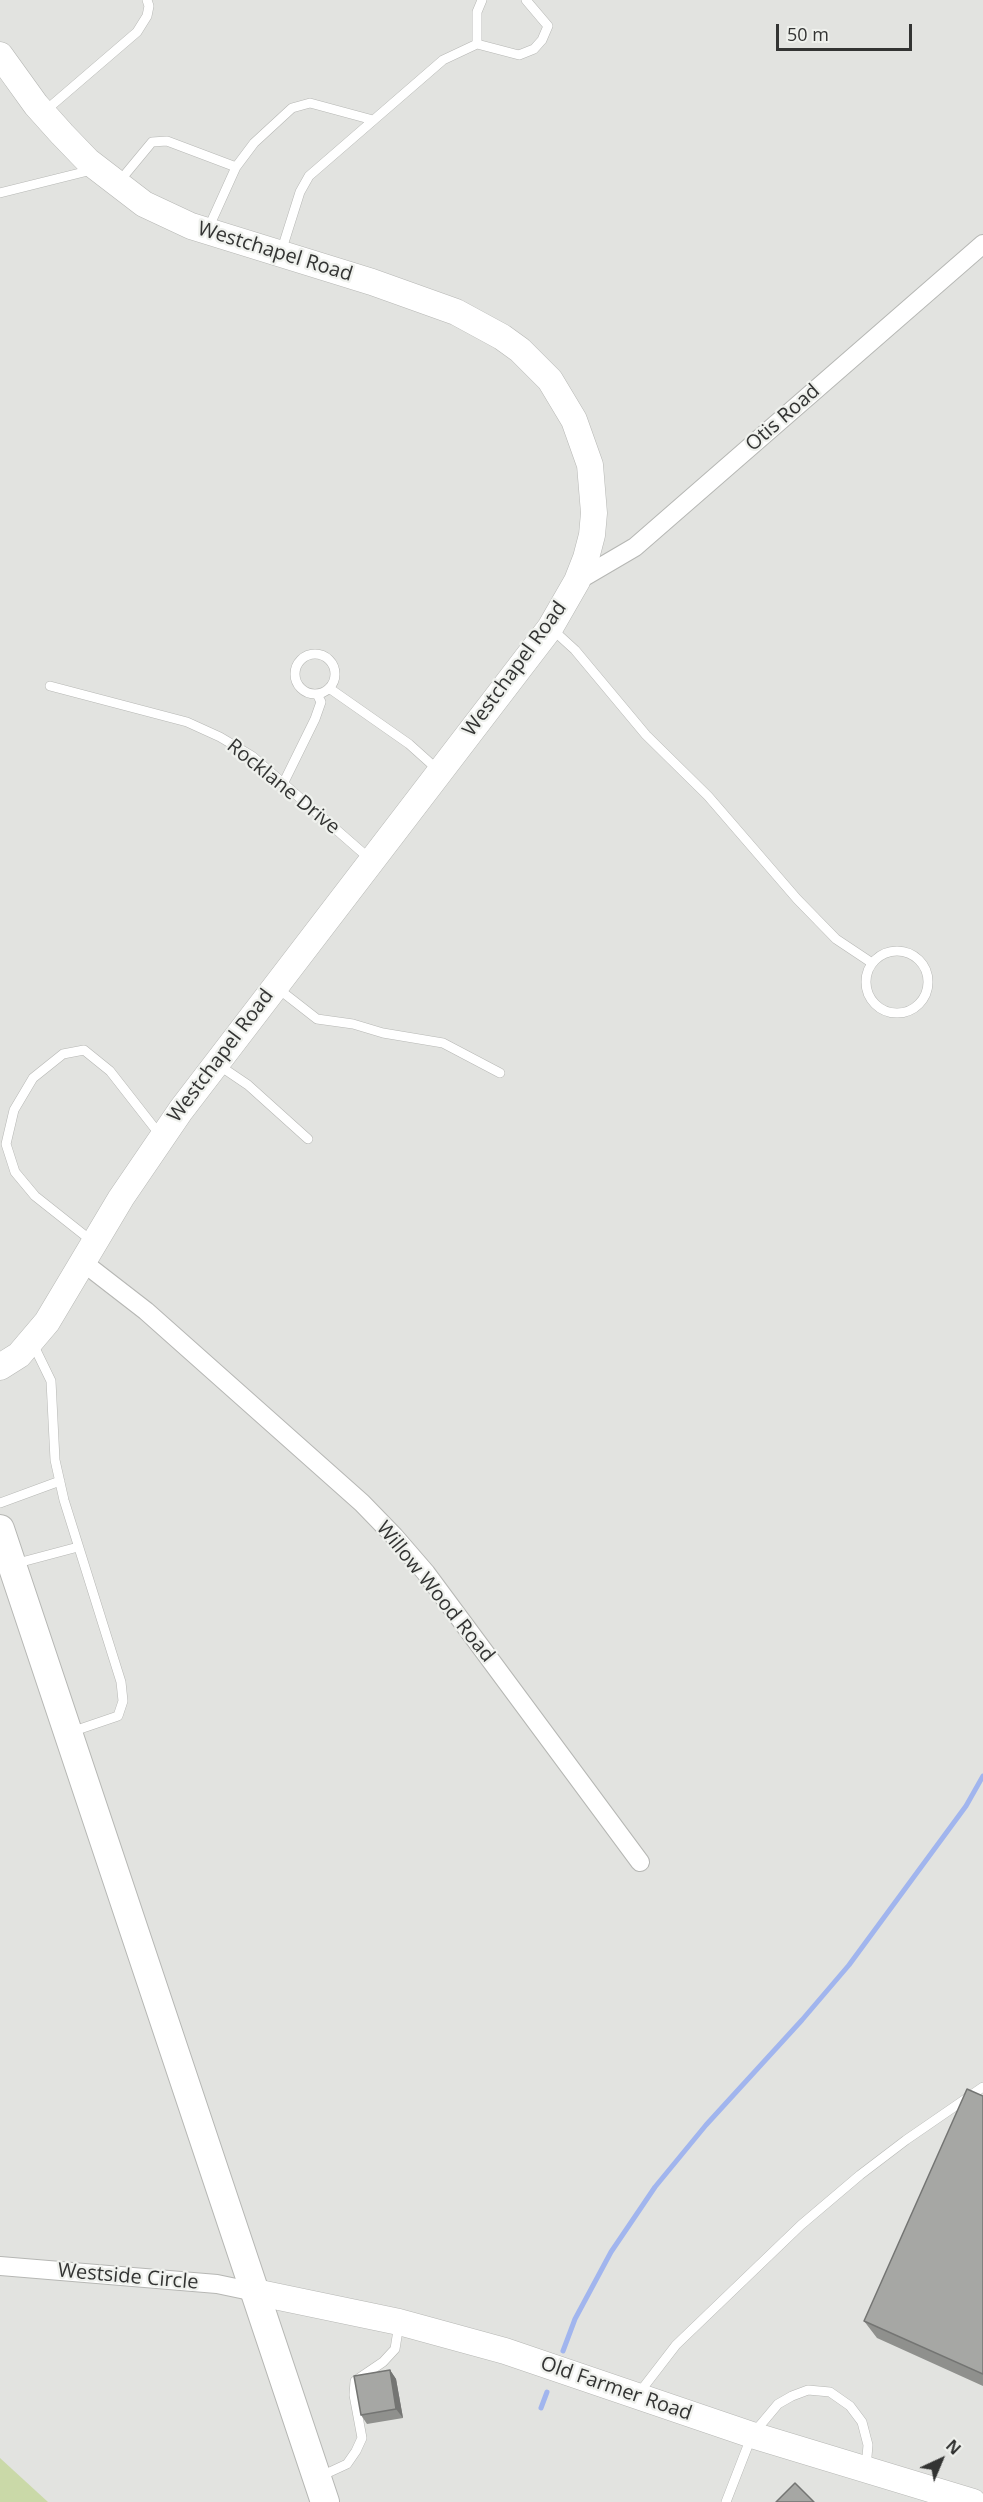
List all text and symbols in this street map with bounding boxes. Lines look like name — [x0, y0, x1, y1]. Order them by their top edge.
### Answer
scale bar — [779, 12, 916, 50]
text: 50 m — [787, 22, 829, 46]
street label: Westchapel Road — [195, 217, 355, 287]
street label: Otis Road — [741, 379, 825, 457]
street label: Westchapel Road — [458, 597, 572, 741]
street label: Rocklane Drive — [222, 734, 344, 840]
street label: Westchapel Road — [163, 985, 279, 1127]
street label: Willow Wood Road — [371, 1517, 499, 1667]
street label: Westside Circle — [57, 2259, 199, 2295]
street label: Old Farmer Road — [537, 2352, 695, 2426]
north arrow — [911, 2430, 971, 2490]
text: N — [941, 2435, 966, 2459]

